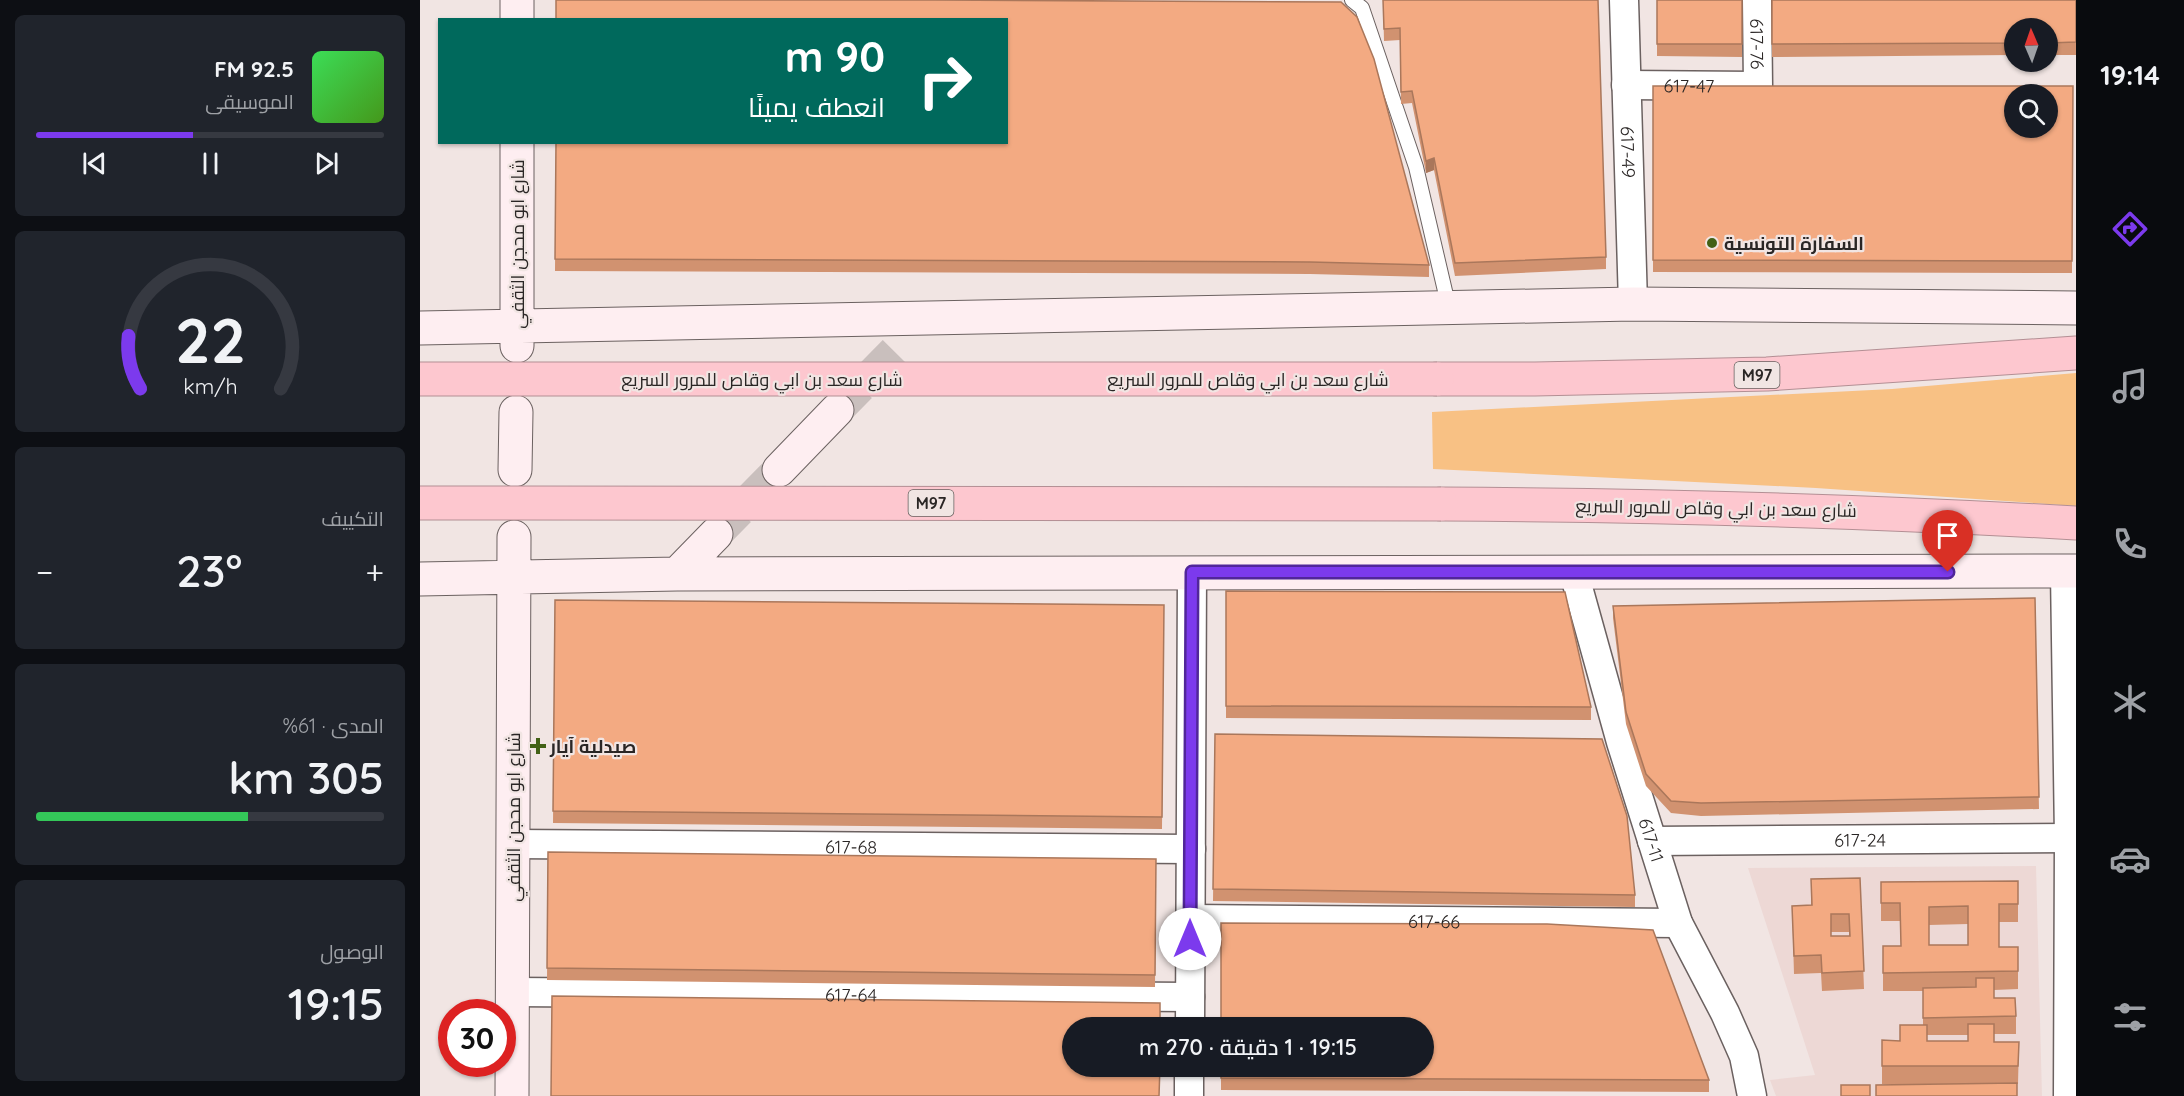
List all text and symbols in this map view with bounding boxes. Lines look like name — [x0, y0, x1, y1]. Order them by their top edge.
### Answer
street label: 617-76 — [1746, 18, 1769, 70]
north arrow — [2004, 18, 2058, 72]
map controls — [2004, 18, 2058, 138]
text: 90 m — [785, 30, 885, 83]
icon: right — [906, 42, 984, 120]
text: 92.5 FM — [214, 55, 294, 83]
text: 19:14 — [2100, 58, 2160, 92]
street label: 617-47 — [1664, 74, 1714, 97]
button: search — [2004, 84, 2058, 138]
text: الموسيقى — [205, 89, 294, 114]
text: انعطف يمينًا — [748, 90, 885, 124]
street label: 617-49 — [1616, 126, 1641, 178]
icon: previous — [78, 147, 111, 180]
icon: pause — [194, 147, 227, 180]
icon: next — [310, 147, 343, 180]
street label: شارع ابو محجن الثقفي — [506, 159, 532, 329]
icon: directions — [2109, 208, 2151, 250]
place label: السفارة التونسية — [1724, 232, 1864, 255]
marker: السفارة التونسية — [1705, 236, 1719, 250]
text: 22 — [174, 301, 246, 379]
road number: M97 — [1734, 362, 1780, 388]
icon: music — [2109, 365, 2151, 407]
street label: شارع سعد بن ابي وقاص للمرور السريع — [621, 368, 903, 394]
street label: شارع سعد بن ابي وقاص للمرور السريع — [1107, 368, 1389, 394]
text: km/h — [183, 373, 237, 399]
road number: M97 — [908, 490, 954, 516]
street label: شارع سعد بن ابي وقاص للمرور السريع — [1575, 494, 1857, 525]
text: التكييف — [321, 506, 384, 531]
pin — [1922, 510, 1973, 572]
icon: arrive — [1931, 519, 1964, 552]
icon: phone — [2109, 523, 2151, 565]
text: 23° — [176, 542, 242, 598]
text: − — [36, 551, 53, 592]
text: + — [365, 551, 384, 592]
icon: climate — [2109, 681, 2151, 723]
text: المدى · 61% — [283, 713, 384, 738]
street label: شارع ابو محجن الثقفي — [502, 732, 528, 902]
place label: صيدلية آيار — [549, 735, 636, 758]
marker: صيدلية آيار — [531, 739, 545, 753]
text: 305 km — [228, 749, 384, 805]
street label: 617-11 — [1634, 815, 1670, 865]
street label: 617-24 — [1834, 828, 1886, 851]
street label: 617-68 — [825, 835, 877, 858]
icon: car — [2109, 838, 2151, 880]
position arrow — [1158, 907, 1222, 971]
street label: 617-66 — [1408, 909, 1460, 933]
text: الوصول — [320, 939, 384, 964]
text: 19:15 — [288, 975, 384, 1031]
street label: 617-64 — [825, 983, 877, 1006]
icon: filters — [2109, 996, 2151, 1038]
speed limit sign: 30 — [438, 999, 516, 1077]
text: 19:15 · 1 دقيقة · 270 m — [1139, 1033, 1357, 1061]

